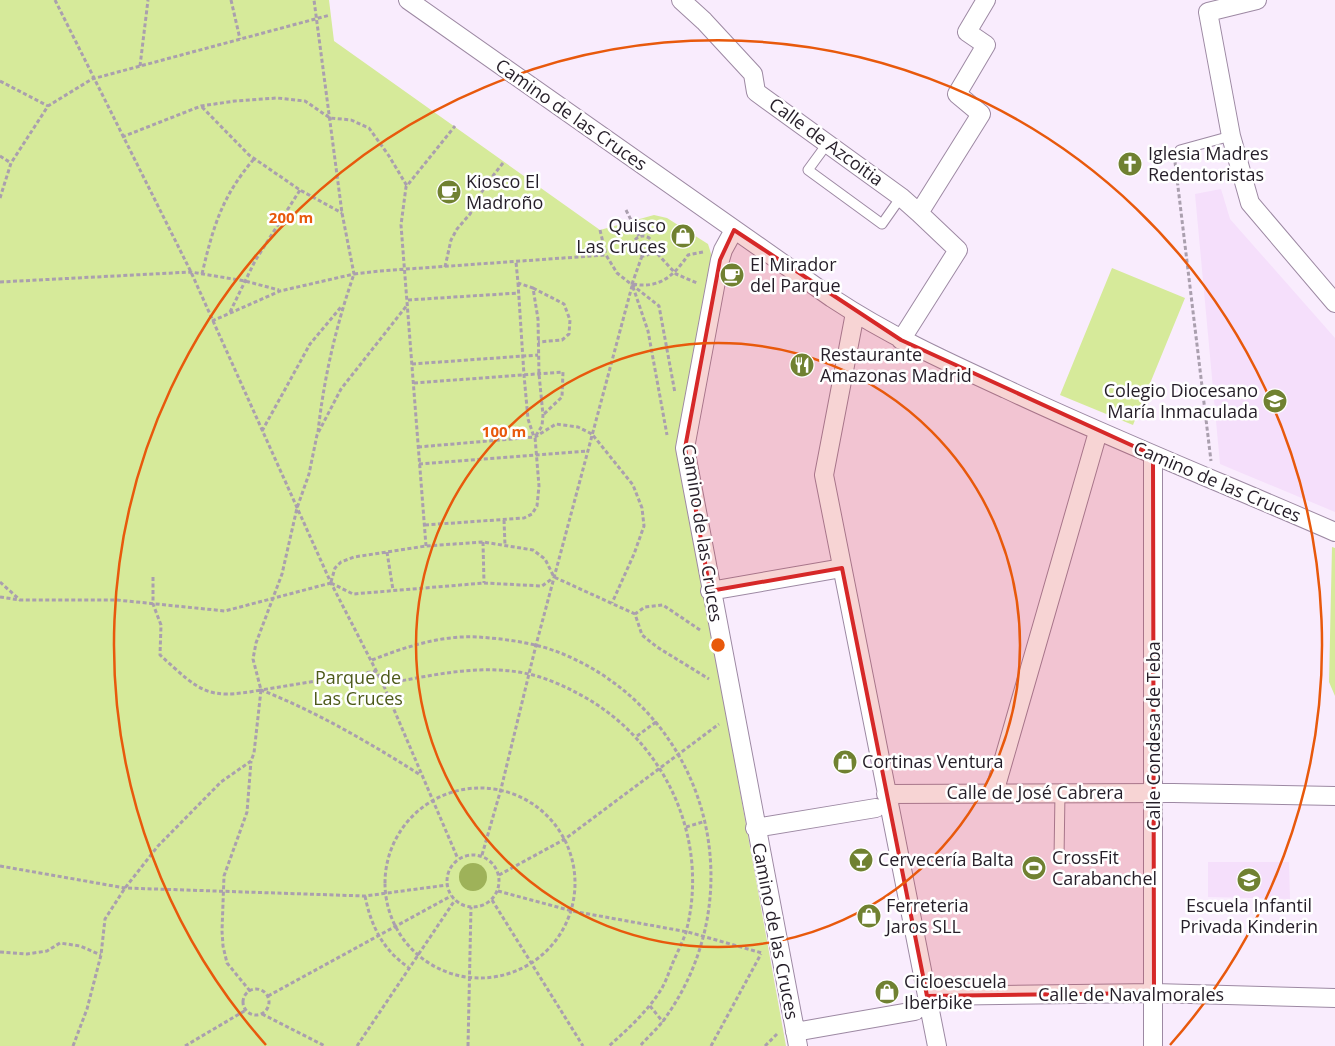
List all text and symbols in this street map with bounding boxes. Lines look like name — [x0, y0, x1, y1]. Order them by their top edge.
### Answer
street label: Camino de las Cruces — [491, 53, 652, 176]
street label: Calle de Azcoitia — [765, 92, 889, 191]
place label: Iglesia Madres Redentoristas — [1148, 141, 1269, 186]
church icon: Iglesia Madres Redentoristas — [1117, 151, 1143, 177]
place label: Kiosco El Madroño — [466, 169, 543, 214]
cafe icon: Kiosco El Madroño — [436, 179, 462, 205]
text: 200 m — [269, 207, 313, 227]
place label: Quisco Las Cruces — [576, 213, 666, 258]
shop icon: Quisco Las Cruces — [670, 223, 696, 249]
place label: El Mirador del Parque — [750, 252, 841, 297]
cafe icon: El Mirador del Parque — [719, 262, 745, 288]
place label: Restaurante Amazonas Madrid — [820, 342, 972, 387]
restaurant icon: Restaurante Amazonas Madrid — [789, 352, 815, 378]
place label: Colegio Diocesano María Inmaculada — [1104, 378, 1258, 423]
school or university icon: Colegio Diocesano María Inmaculada — [1262, 388, 1288, 414]
text: 100 m — [482, 421, 526, 441]
street label: Camino de las Cruces — [1130, 435, 1305, 527]
street label: Camino de las Cruces — [677, 442, 729, 623]
centre of rings — [709, 636, 727, 654]
street label: Calle Condesa de Teba — [1141, 641, 1165, 831]
park label: Parque de Las Cruces — [313, 665, 403, 710]
shop icon: Cortinas Ventura — [832, 749, 858, 775]
place label: Cortinas Ventura — [862, 749, 1003, 773]
street label: Calle de José Cabrera — [946, 780, 1124, 804]
street label: Camino de las Cruces — [747, 840, 805, 1021]
place label: CrossFit Carabanchel — [1052, 845, 1157, 890]
bar icon: Cervecería Balta — [848, 847, 874, 873]
place label: Cervecería Balta — [878, 847, 1014, 871]
sports icon: CrossFit Carabanchel — [1021, 855, 1047, 881]
school or university icon: Escuela Infantil Privada Kinderin — [1236, 867, 1262, 893]
place label: Ferreteria Jaros SLL — [884, 893, 969, 938]
place label: Escuela Infantil Privada Kinderin — [1180, 893, 1318, 938]
shop icon: Ferreteria Jaros SLL — [856, 903, 882, 929]
place label: Cicloescuela Iberbike — [904, 969, 1007, 1014]
shop icon: Cicloescuela Iberbike — [874, 979, 900, 1005]
street label: Calle de Navalmorales — [1038, 982, 1224, 1006]

